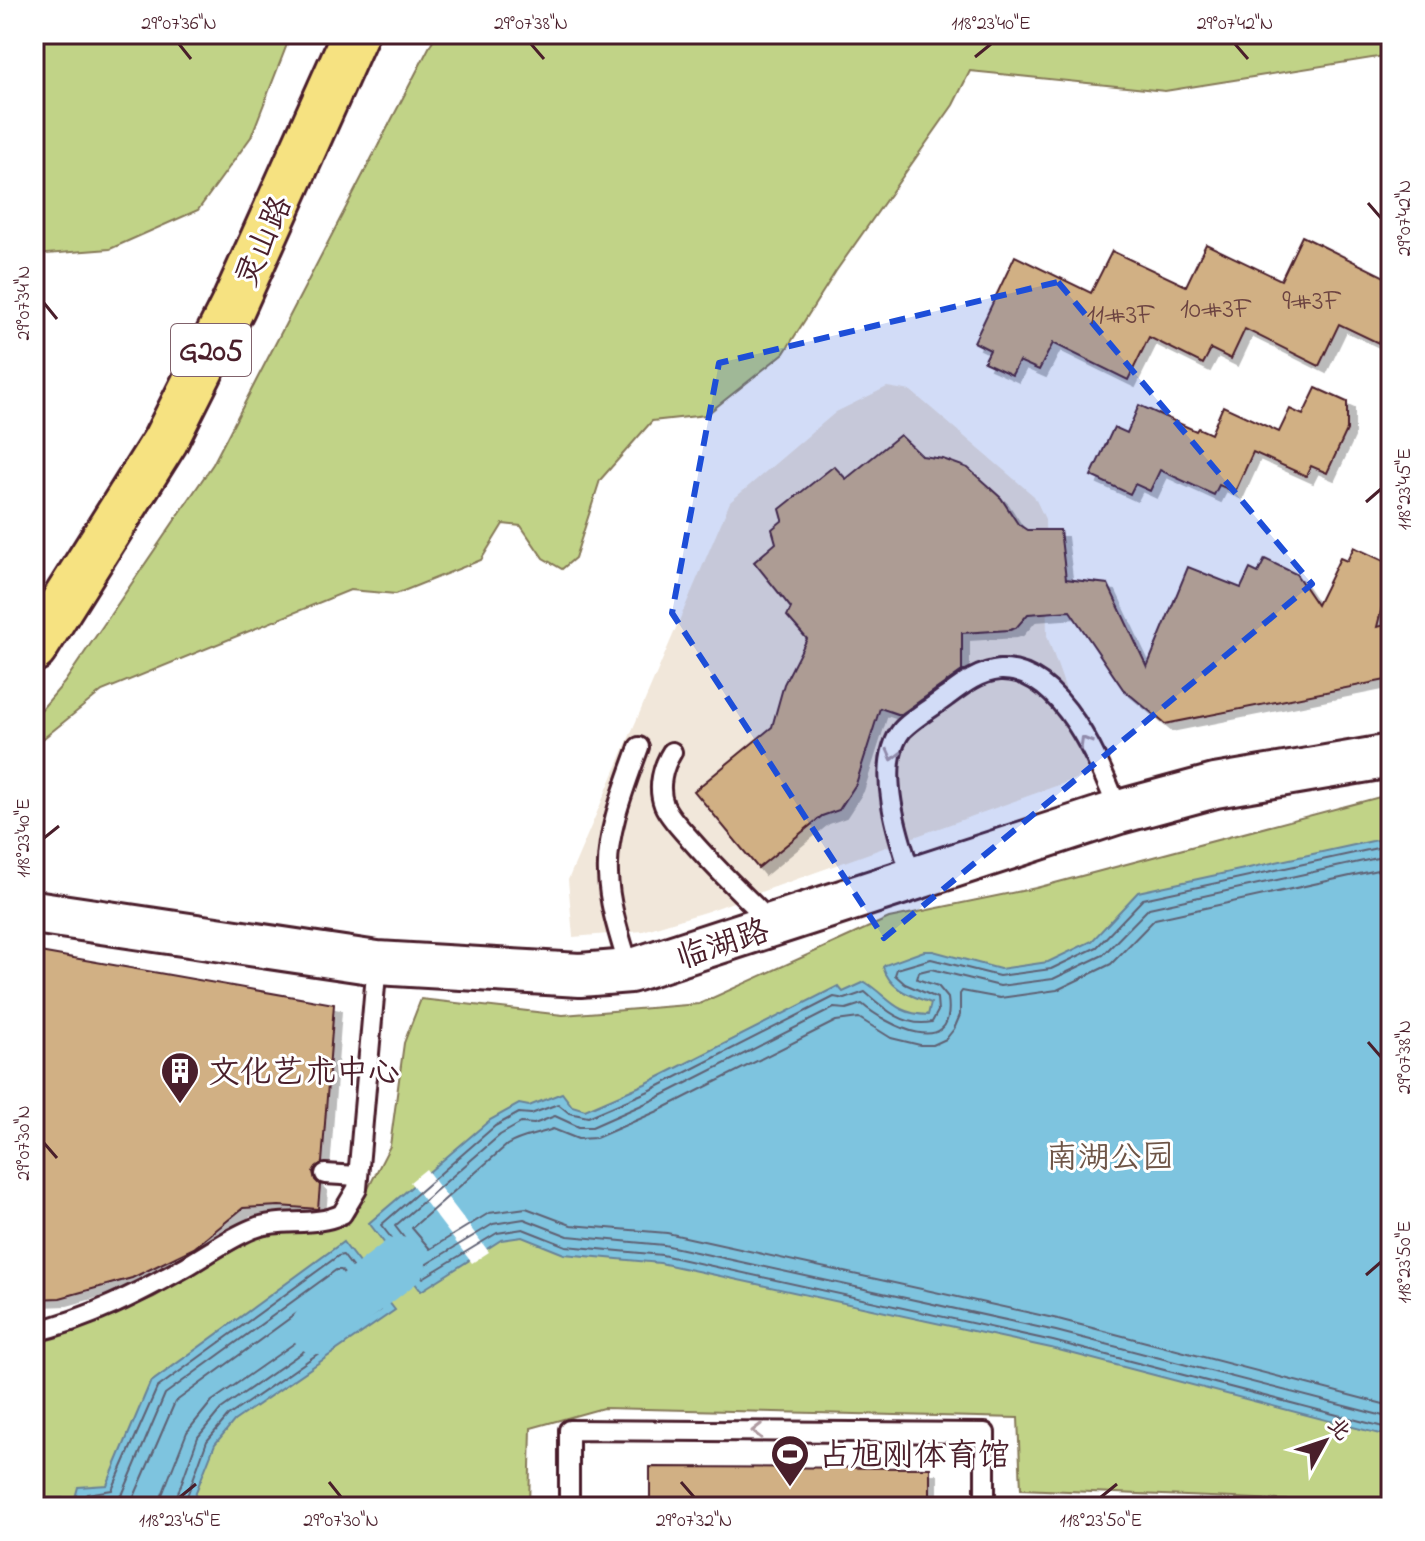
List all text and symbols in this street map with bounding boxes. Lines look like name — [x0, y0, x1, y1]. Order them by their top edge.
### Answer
text: 29°07'36"N — [141, 10, 217, 39]
text: 29°07'38"N — [494, 10, 568, 39]
text: 118°23'40"E — [951, 10, 1031, 39]
text: 29°07'42"N — [1197, 10, 1273, 39]
text: 29°07'42"N — [1391, 180, 1420, 256]
street label: 灵山路 — [224, 189, 306, 296]
text: 29°07'34"N — [10, 266, 39, 340]
house number: 9#3F — [1282, 282, 1342, 323]
house number: 10#3F — [1180, 290, 1252, 331]
house number: 11#3F — [1086, 296, 1156, 337]
road number: G205 — [171, 324, 251, 376]
text: 118°23'45"E — [1391, 448, 1420, 530]
one-way arrow — [1079, 736, 1095, 750]
one-way arrow — [886, 747, 903, 761]
text: 118°23'40"E — [10, 798, 39, 878]
street label: 临湖路 — [670, 909, 776, 984]
text: 29°07'38"N — [1391, 1020, 1420, 1094]
building icon: 文化艺术中心 — [159, 1050, 201, 1105]
place label: 文化艺术中心 — [208, 1051, 400, 1098]
text: 29°07'30"N — [10, 1105, 39, 1181]
park label: 南湖公园 — [1046, 1136, 1174, 1183]
text: 118°23'50"E — [1391, 1221, 1420, 1303]
north arrow — [1285, 1401, 1365, 1481]
text: 北 — [1319, 1411, 1357, 1449]
one-way arrow — [750, 1422, 763, 1440]
sports icon: 占旭刚体育馆 — [769, 1433, 811, 1488]
place label: 占旭刚体育馆 — [818, 1434, 1010, 1481]
text: 118°23'45"E — [139, 1507, 221, 1536]
text: 29°07'30"N — [303, 1507, 379, 1536]
text: 29°07'32"N — [656, 1507, 732, 1536]
text: 118°23'50"E — [1060, 1507, 1142, 1536]

